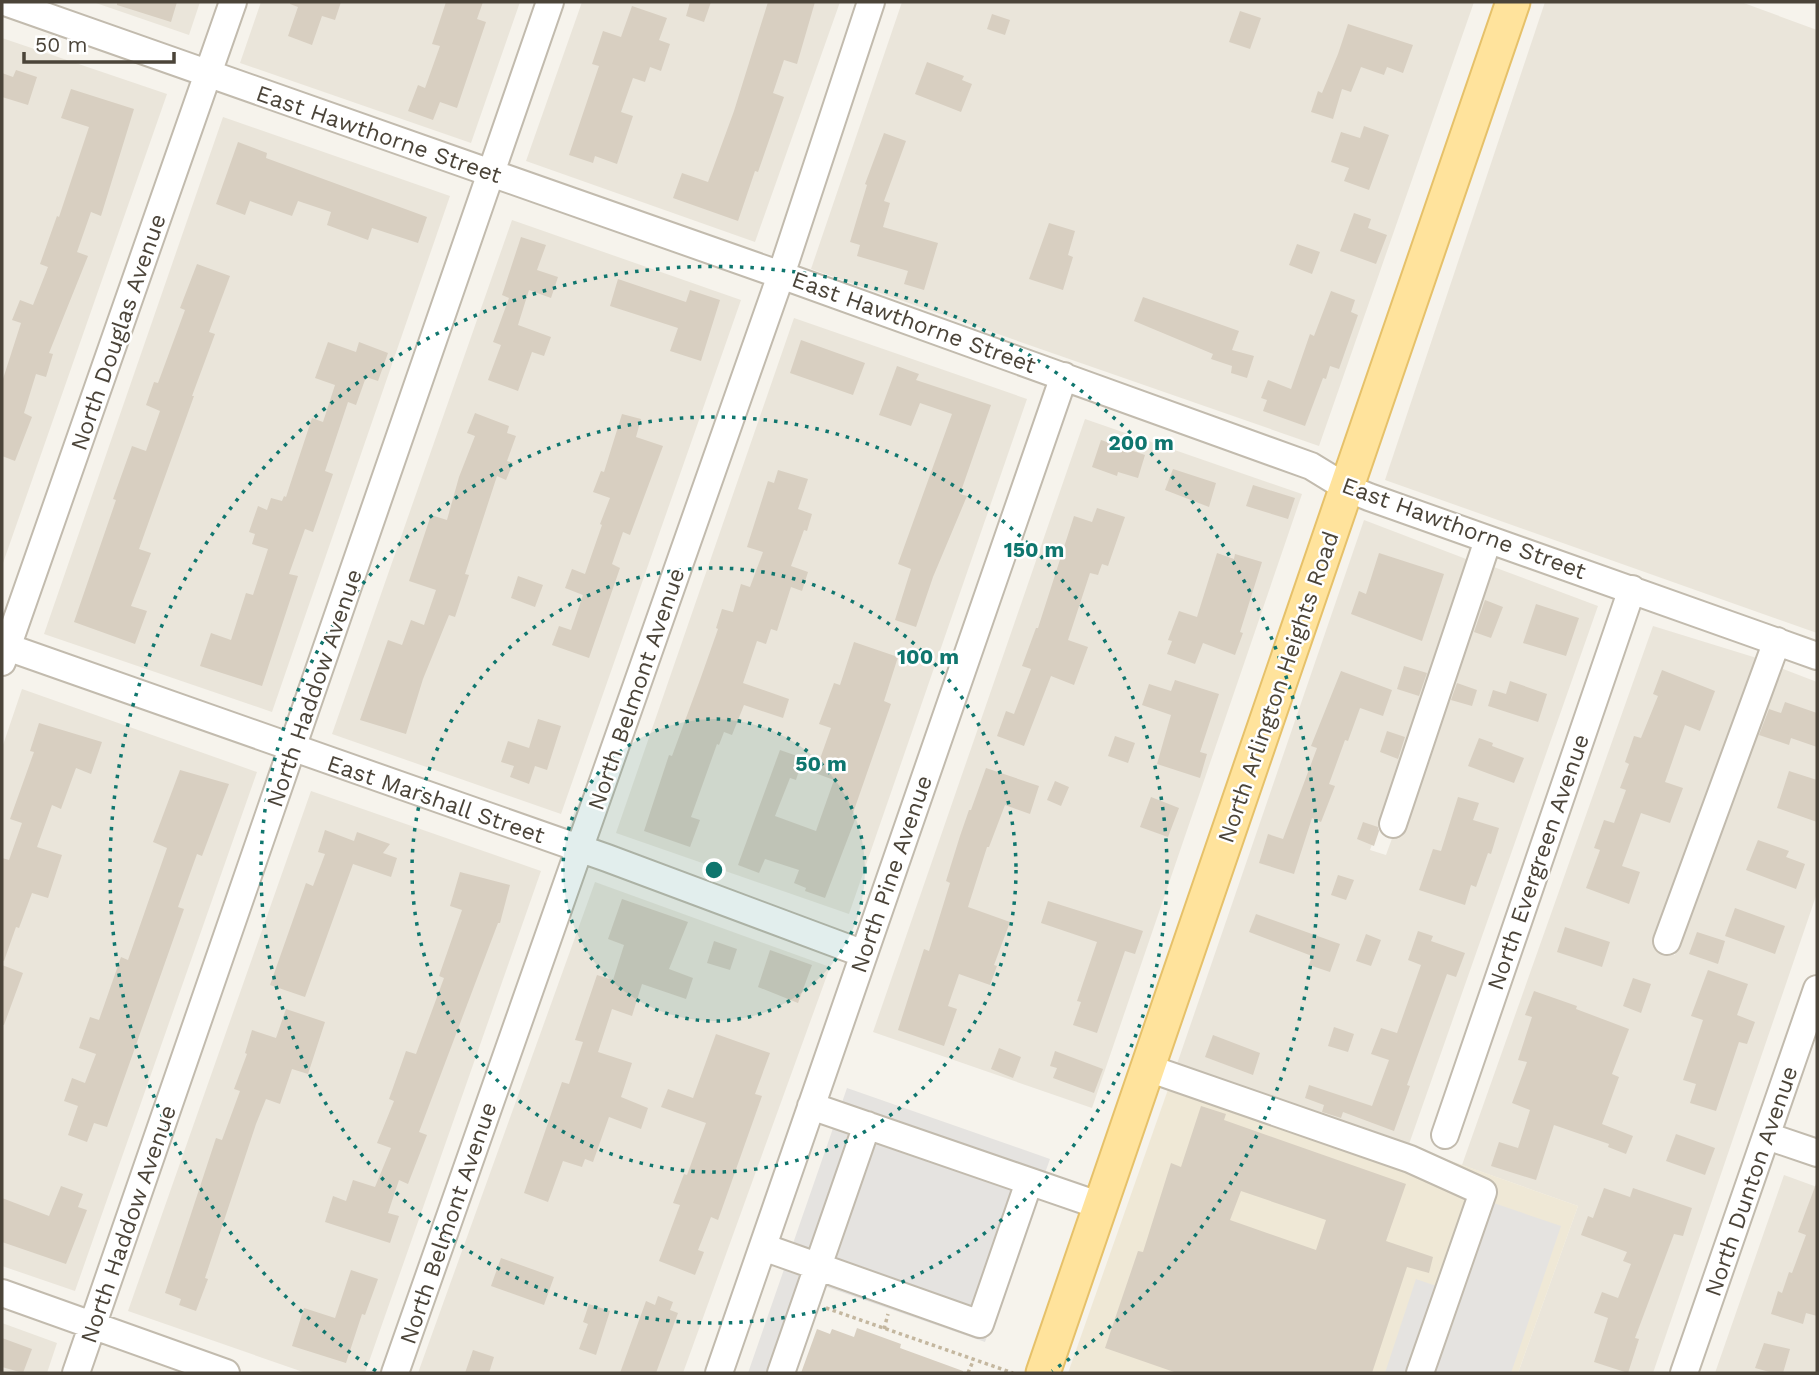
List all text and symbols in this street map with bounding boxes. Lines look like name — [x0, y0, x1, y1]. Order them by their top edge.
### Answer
scale bar — [24, 21, 175, 65]
text: 50 m — [35, 32, 87, 57]
street label: East Hawthorne Street — [253, 80, 505, 189]
street label: North Douglas Avenue — [65, 210, 172, 454]
street label: East Hawthorne Street — [788, 266, 1040, 379]
text: 200 m — [1108, 430, 1174, 455]
street label: East Hawthorne Street — [1338, 472, 1590, 585]
street label: North Arlington Heights Road — [1212, 528, 1345, 847]
text: 150 m — [1004, 537, 1064, 562]
street label: North Belmont Avenue — [582, 565, 691, 814]
street label: North Haddow Avenue — [261, 566, 368, 811]
text: 100 m — [897, 644, 959, 669]
street label: North Evergreen Avenue — [1482, 730, 1595, 994]
street label: East Marshall Street — [323, 750, 549, 850]
text: 50 m — [795, 751, 847, 776]
street label: North Pine Avenue — [845, 772, 938, 976]
centre of rings — [702, 858, 726, 882]
street label: North Dunton Avenue — [1699, 1062, 1804, 1300]
street label: North Belmont Avenue — [394, 1099, 503, 1348]
street label: North Haddow Avenue — [75, 1102, 182, 1347]

